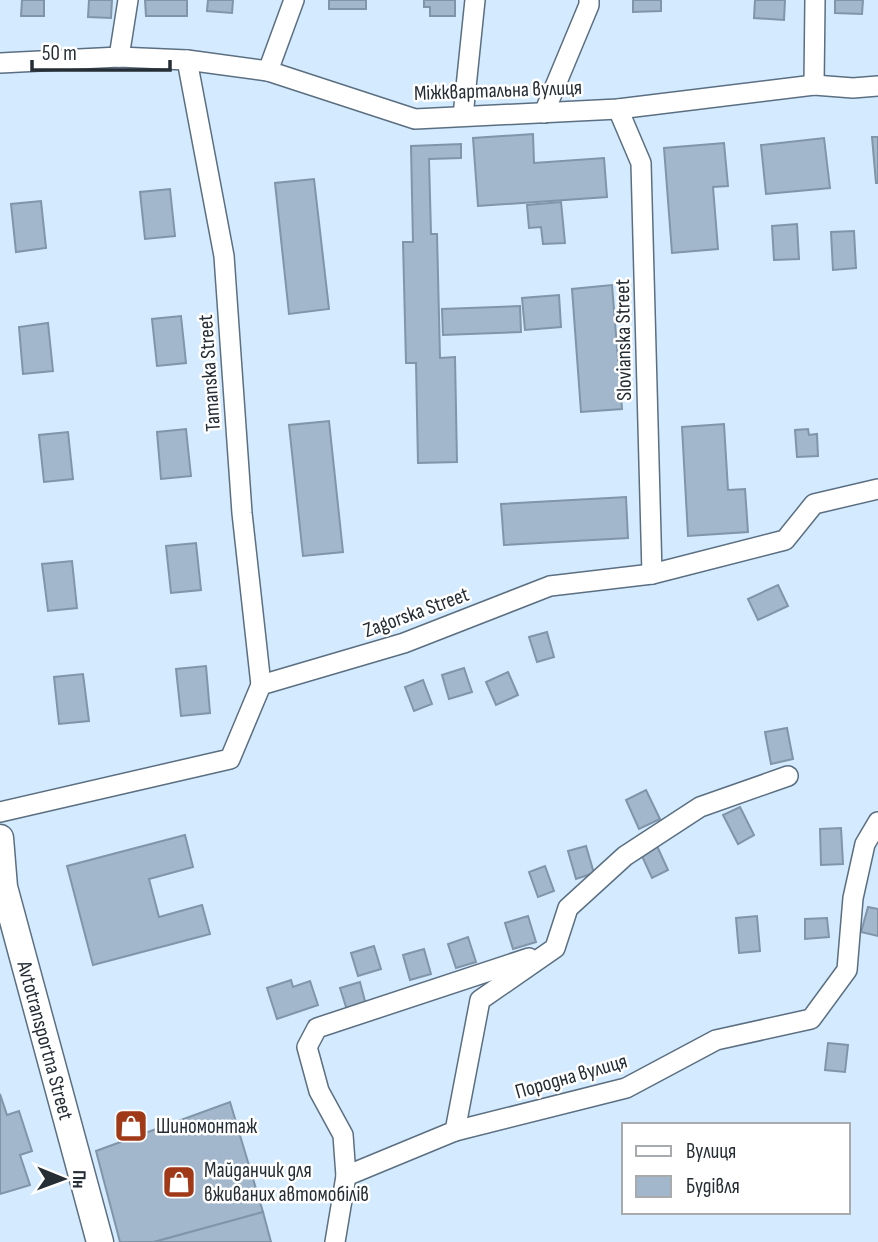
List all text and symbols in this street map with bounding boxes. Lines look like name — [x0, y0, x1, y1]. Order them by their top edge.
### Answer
scale bar — [32, 28, 170, 72]
text: 50 m — [42, 41, 77, 66]
street label: Міжквартальна вулиця — [413, 75, 583, 106]
street label: Slovianska Street — [610, 279, 637, 401]
street label: Tamanska Street — [193, 314, 226, 432]
street label: Zagorska Street — [360, 582, 472, 643]
street label: Avtotransportna Street — [11, 957, 78, 1123]
street label: Породна вулиця — [512, 1049, 630, 1104]
shop icon: Шиномонтаж — [112, 1107, 150, 1145]
place label: Шиномонтаж — [156, 1114, 258, 1139]
legend — [622, 1123, 850, 1214]
text: Вулиця — [686, 1139, 736, 1164]
north arrow — [28, 1144, 98, 1214]
place label: Майданчик для вживаних автомобілів — [204, 1158, 369, 1207]
shop icon: Майданчик для вживаних автомобілів — [160, 1163, 198, 1201]
text: Пн — [67, 1170, 90, 1189]
text: Будівля — [686, 1174, 740, 1199]

